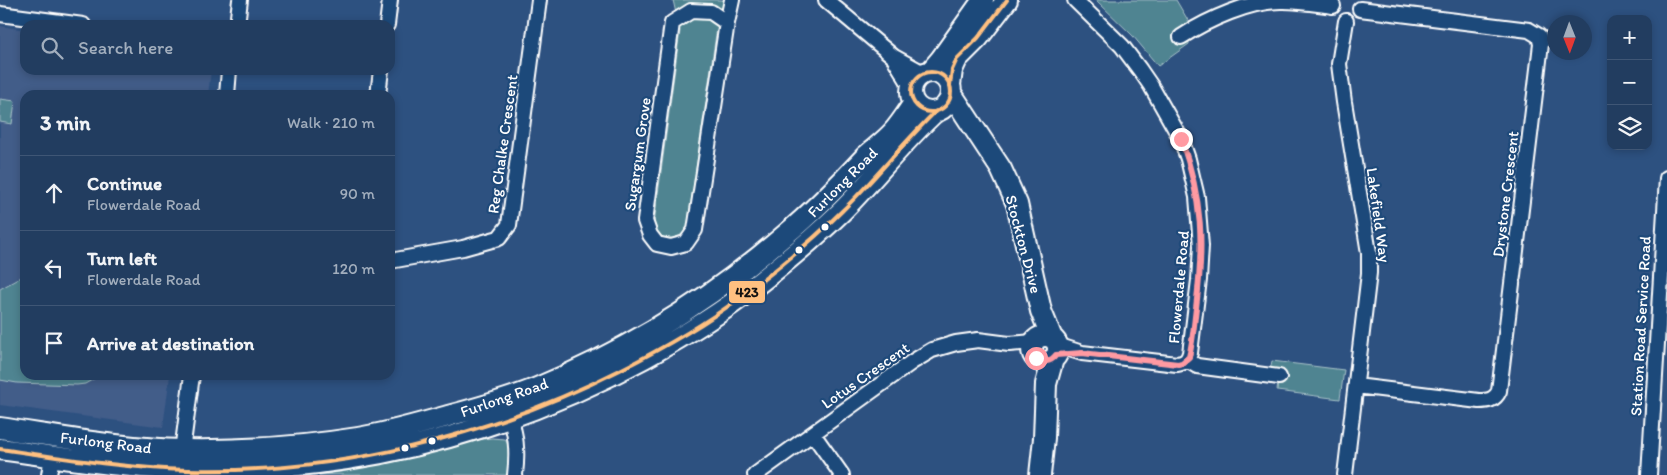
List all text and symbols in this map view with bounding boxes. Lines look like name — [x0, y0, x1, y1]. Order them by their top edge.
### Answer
north arrow — [1547, 15, 1592, 60]
map controls — [1607, 15, 1652, 150]
button: + — [1607, 15, 1652, 60]
search box — [20, 20, 395, 75]
icon: search — [38, 34, 66, 62]
text: Search here — [78, 36, 173, 59]
button: − — [1607, 60, 1652, 105]
street label: Reg Chalke Crescent — [483, 73, 522, 215]
street label: Sugargum Grove — [620, 96, 655, 212]
button: layers — [1607, 105, 1652, 150]
text: 3 min — [40, 110, 90, 135]
text: Walk · 210 m — [287, 113, 375, 132]
route end — [1170, 128, 1193, 151]
street label: Drystone Crescent — [1488, 130, 1523, 258]
street label: Furlong Road — [803, 143, 882, 221]
street label: Lakefield Way — [1362, 166, 1395, 264]
text: Continue — [87, 172, 162, 195]
icon: ahead — [40, 179, 68, 207]
text: 90 m — [340, 184, 375, 203]
street label: Stockton Drive — [1001, 193, 1046, 295]
text: Flowerdale Road — [87, 195, 200, 214]
unlabelled marker — [820, 222, 830, 232]
street label: Flowerdale Road — [1164, 229, 1193, 344]
street label: Station Road Service Road — [1626, 235, 1655, 416]
unlabelled marker — [794, 245, 804, 255]
text: Turn left — [87, 247, 157, 270]
icon: left — [40, 254, 68, 282]
text: 120 m — [332, 259, 375, 278]
text: Flowerdale Road — [87, 270, 200, 289]
line badge: 423 — [728, 280, 766, 304]
text: 423 — [735, 284, 759, 301]
icon: arrive — [40, 329, 68, 357]
text: Arrive at destination — [87, 332, 254, 355]
street label: Lotus Crescent — [818, 338, 913, 413]
route start — [1025, 347, 1048, 370]
street label: Furlong Road — [458, 373, 551, 421]
street label: Furlong Road — [59, 427, 153, 458]
unlabelled marker — [427, 436, 437, 446]
unlabelled marker — [400, 443, 410, 453]

